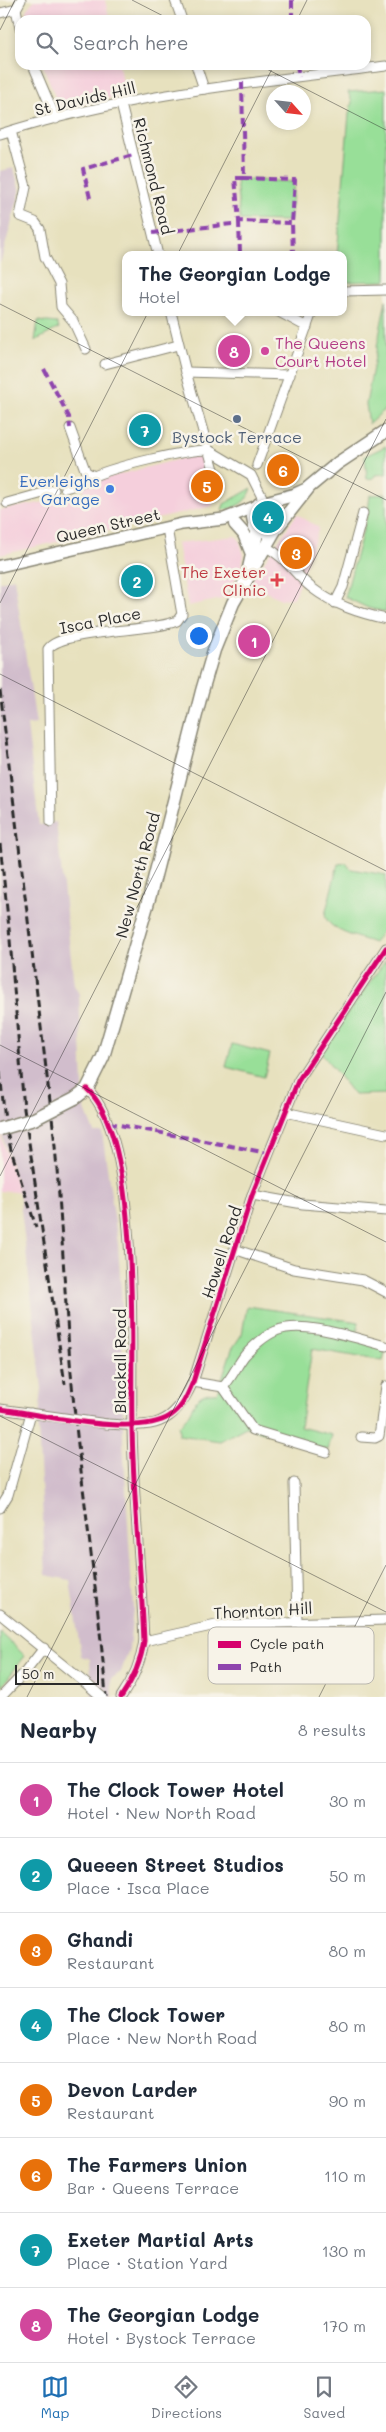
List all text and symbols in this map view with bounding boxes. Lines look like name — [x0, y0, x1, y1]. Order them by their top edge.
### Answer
search box — [15, 15, 371, 70]
icon: search — [33, 29, 61, 57]
text: Search here — [73, 30, 189, 55]
street label: St Davids Hill — [33, 76, 137, 120]
north arrow — [266, 85, 311, 130]
street label: Richmond Road — [129, 115, 179, 237]
popup — [122, 251, 347, 316]
text: The Georgian Lodge — [138, 261, 331, 286]
text: Hotel — [138, 286, 180, 307]
pin: 8 — [218, 332, 250, 370]
place label: The Queens Court Hotel — [275, 332, 367, 371]
marker: The Queens Court Hotel — [259, 345, 271, 357]
pin: 7 — [129, 411, 161, 449]
marker: Bystock Terrace — [231, 413, 243, 425]
place label: Bystock Terrace — [172, 426, 302, 447]
pin: 6 — [267, 451, 299, 489]
pin: 5 — [191, 467, 223, 505]
place label: Everleighs Garage — [20, 470, 100, 509]
marker: Everleighs Garage — [104, 483, 116, 495]
pin: 4 — [252, 498, 284, 536]
street label: Queen Street — [54, 503, 162, 547]
pin: 3 — [280, 534, 312, 572]
place label: The Exeter Clinic — [181, 561, 266, 600]
pin: 2 — [121, 562, 153, 600]
marker: The Exeter Clinic — [270, 573, 284, 587]
street label: Isca Place — [58, 602, 142, 638]
pin: 1 — [238, 622, 270, 660]
your location — [186, 623, 212, 649]
street label: New North Road — [110, 810, 164, 940]
street label: Howell Road — [196, 1203, 246, 1301]
street label: Blackall Road — [109, 1309, 130, 1413]
street label: Thornton Hill — [213, 1597, 313, 1623]
legend — [208, 1627, 374, 1684]
text: Cycle path — [250, 1634, 324, 1653]
text: Path — [250, 1657, 281, 1676]
scale bar — [15, 1662, 99, 1685]
text: 50 m — [22, 1664, 54, 1683]
text: Nearby — [20, 1716, 97, 1743]
text: 8 results — [298, 1719, 366, 1740]
text: The Clock Tower Hotel — [67, 1777, 284, 1802]
text: 1 — [32, 1790, 40, 1811]
text: 30 m — [329, 1790, 366, 1811]
text: Hotel · New North Road — [67, 1802, 256, 1823]
text: Queeen Street Studios — [67, 1852, 284, 1877]
text: 2 — [32, 1865, 40, 1886]
text: 50 m — [329, 1865, 366, 1886]
text: Place · Isca Place — [67, 1877, 210, 1898]
text: Ghandi — [67, 1927, 134, 1952]
text: 3 — [31, 1940, 41, 1961]
text: 80 m — [329, 1940, 366, 1961]
text: Restaurant — [67, 1952, 155, 1973]
text: The Clock Tower — [67, 2002, 225, 2027]
text: 4 — [31, 2015, 41, 2036]
text: 80 m — [329, 2015, 366, 2036]
text: Place · New North Road — [67, 2027, 257, 2048]
text: Devon Larder — [67, 2077, 197, 2102]
text: 5 — [31, 2090, 41, 2111]
text: 90 m — [329, 2090, 366, 2111]
text: Restaurant — [67, 2102, 155, 2123]
text: The Farmers Union — [67, 2152, 247, 2177]
text: 6 — [31, 2165, 41, 2186]
text: 110 m — [324, 2165, 366, 2186]
text: Bar · Queens Terrace — [67, 2177, 239, 2198]
text: Exeter Martial Arts — [67, 2227, 254, 2252]
text: 7 — [32, 2240, 40, 2261]
text: 130 m — [322, 2240, 366, 2261]
text: Place · Station Yard — [67, 2252, 227, 2273]
text: The Georgian Lodge — [67, 2302, 259, 2327]
text: 8 — [31, 2315, 41, 2336]
text: 170 m — [322, 2315, 366, 2336]
text: Hotel · Bystock Terrace — [67, 2327, 256, 2348]
tab: Map — [41, 2373, 69, 2422]
tab: Directions — [151, 2373, 222, 2422]
tab: Saved — [304, 2373, 345, 2422]

